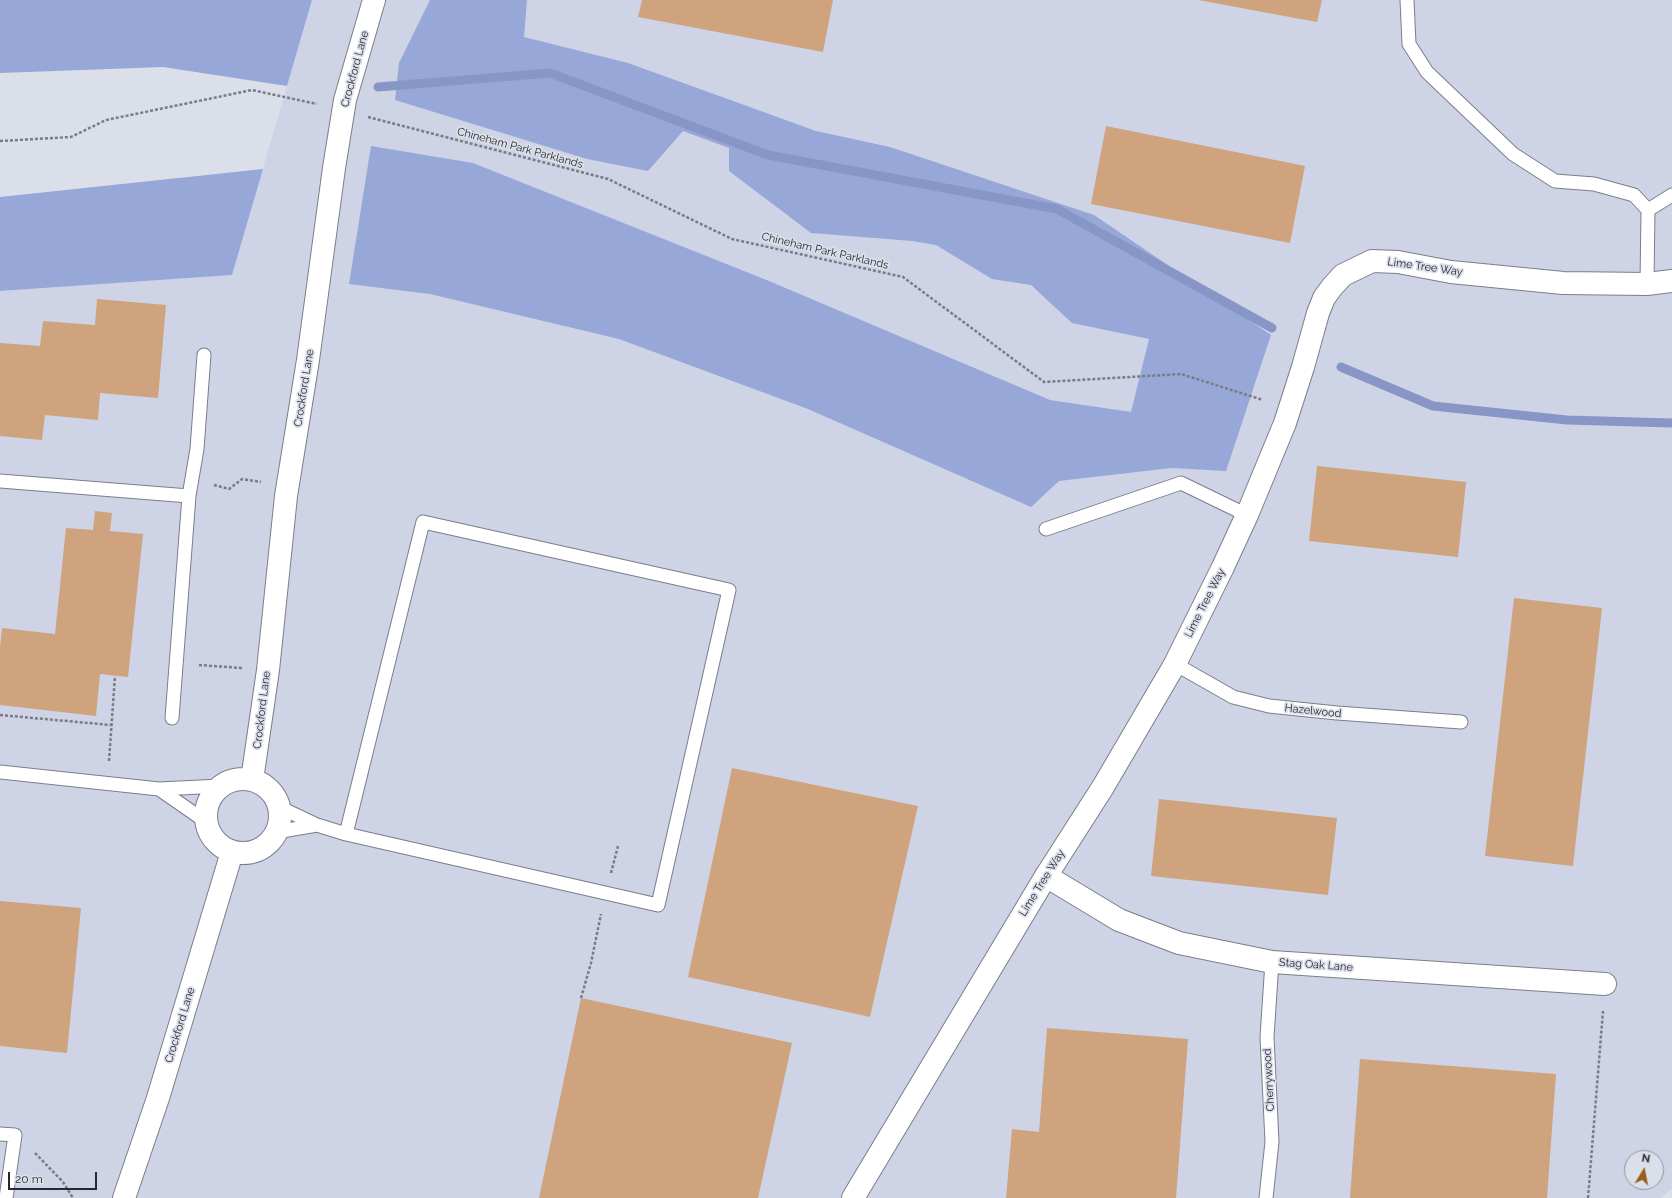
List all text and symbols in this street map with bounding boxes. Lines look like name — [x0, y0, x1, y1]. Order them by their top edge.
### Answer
street label: Crockford Lane — [338, 29, 372, 109]
street label: Chineham Park Parklands — [456, 125, 584, 171]
street label: Chineham Park Parklands — [760, 230, 890, 272]
street label: Lime Tree Way — [1386, 255, 1464, 279]
street label: Crockford Lane — [291, 348, 317, 428]
street label: Lime Tree Way — [1182, 566, 1228, 640]
street label: Crockford Lane — [251, 670, 273, 750]
street label: Hazelwood — [1284, 701, 1342, 721]
street label: Lime Tree Way — [1016, 847, 1068, 919]
street label: Stag Oak Lane — [1279, 956, 1353, 974]
street label: Crockford Lane — [162, 986, 198, 1064]
street label: Cherrywood — [1261, 1048, 1277, 1112]
north arrow — [1624, 1150, 1664, 1190]
text: N — [1641, 1152, 1651, 1166]
scale bar — [10, 1164, 99, 1190]
text: 20 m — [15, 1172, 43, 1186]

